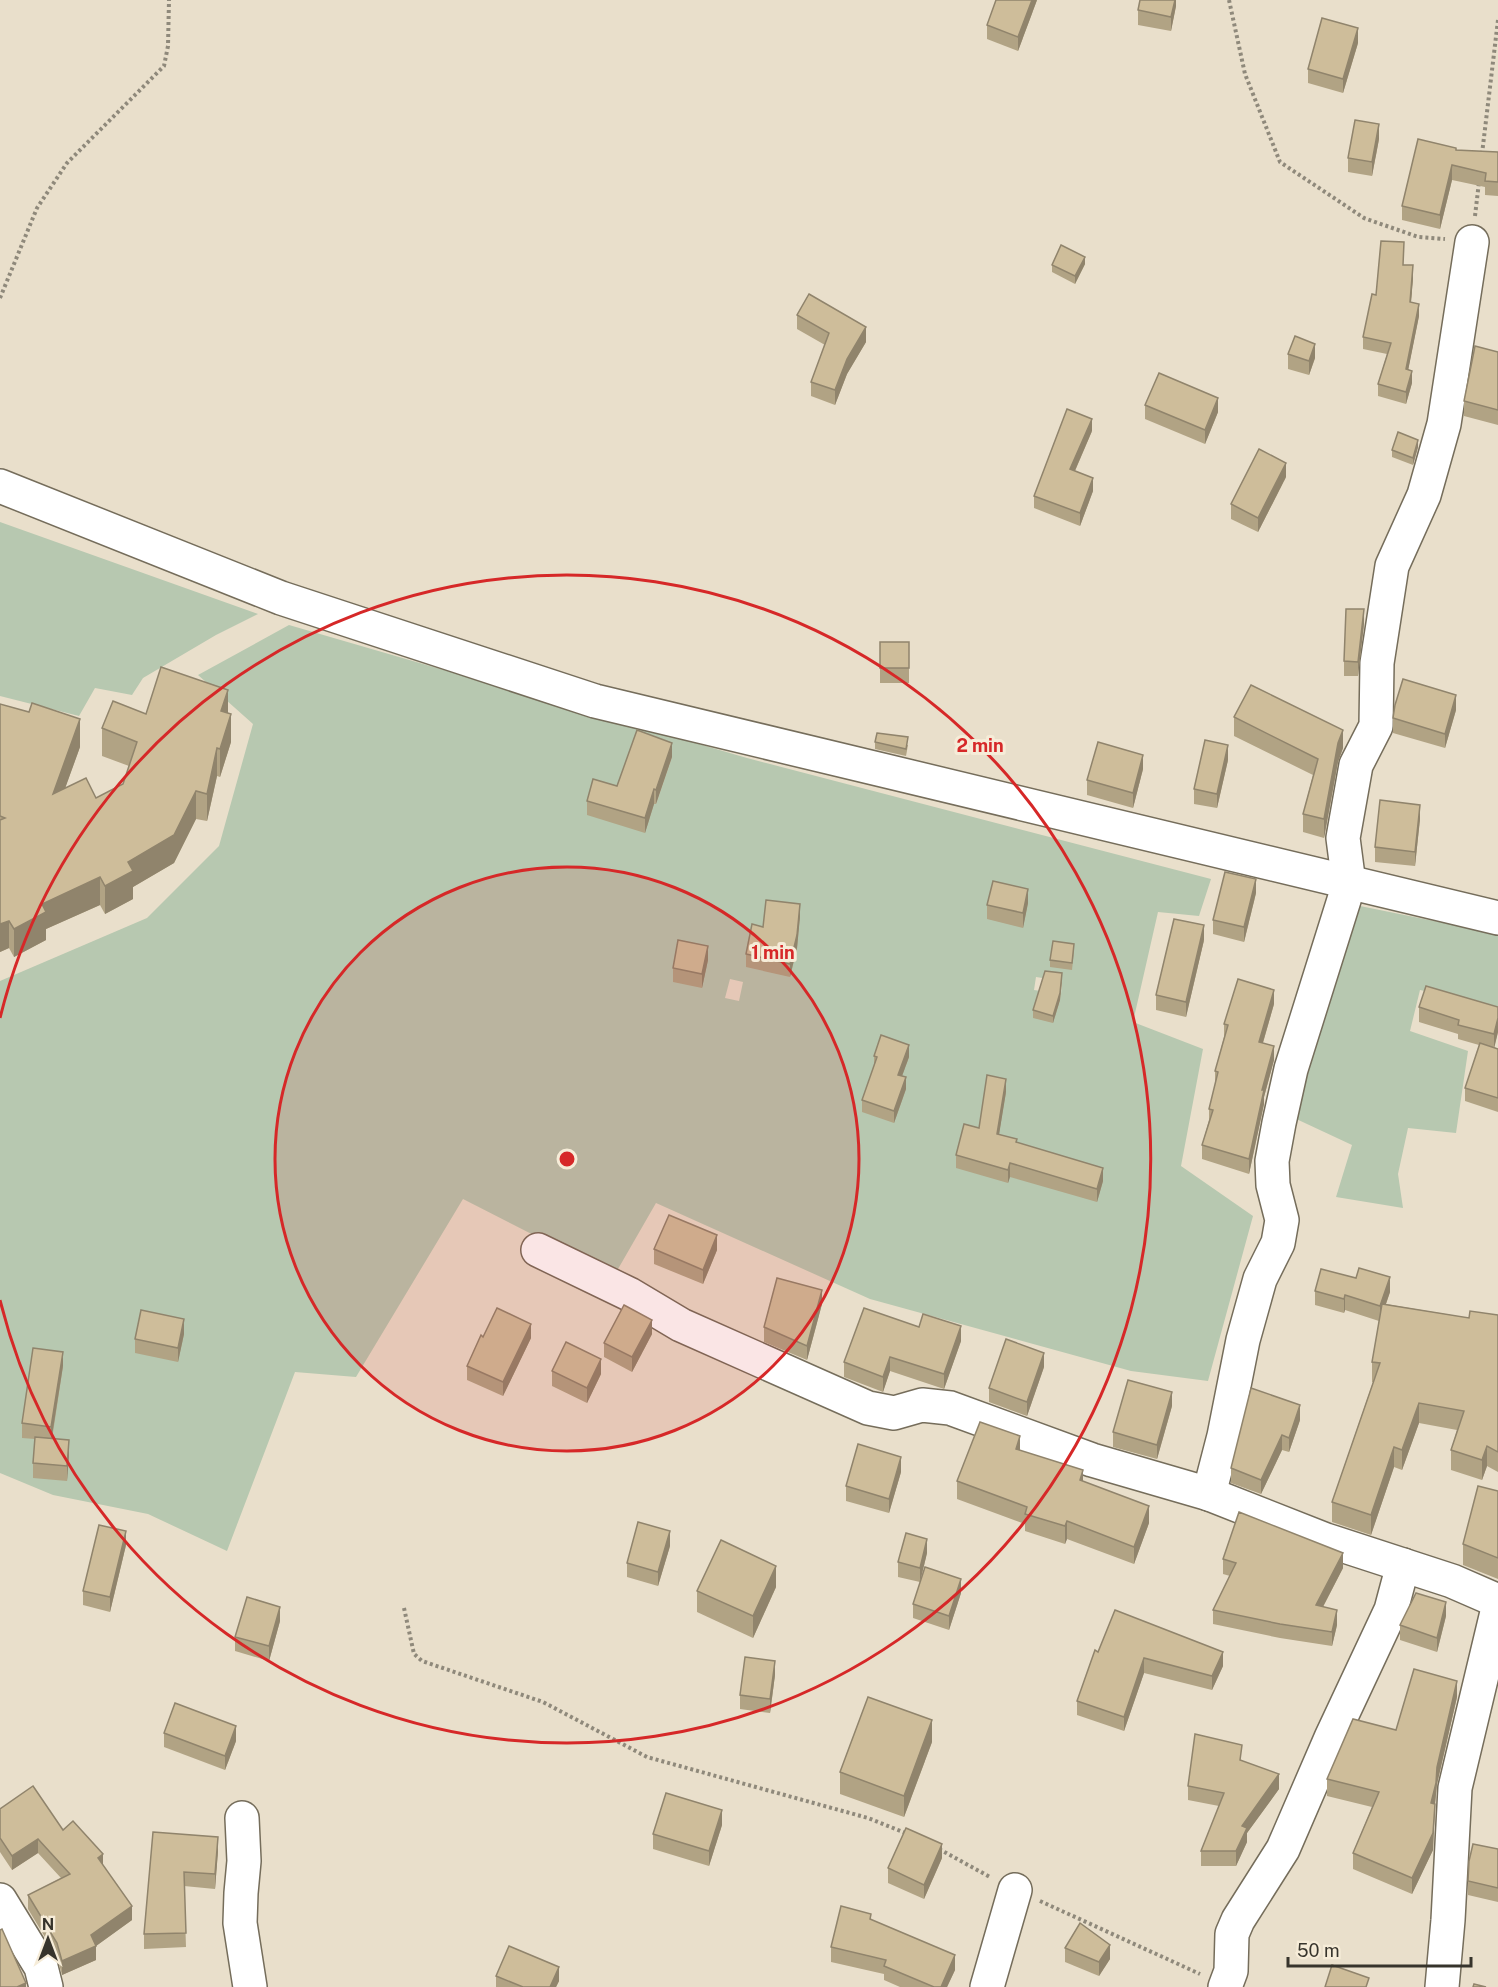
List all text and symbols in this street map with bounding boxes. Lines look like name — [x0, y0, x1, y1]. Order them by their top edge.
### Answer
text: 2 min — [956, 735, 1004, 756]
text: 1 min — [751, 942, 795, 963]
centre of rings — [557, 1149, 577, 1169]
north arrow — [18, 1909, 78, 1969]
text: N — [42, 1915, 54, 1934]
scale bar — [1288, 1930, 1471, 1968]
text: 50 m — [1297, 1940, 1340, 1961]

